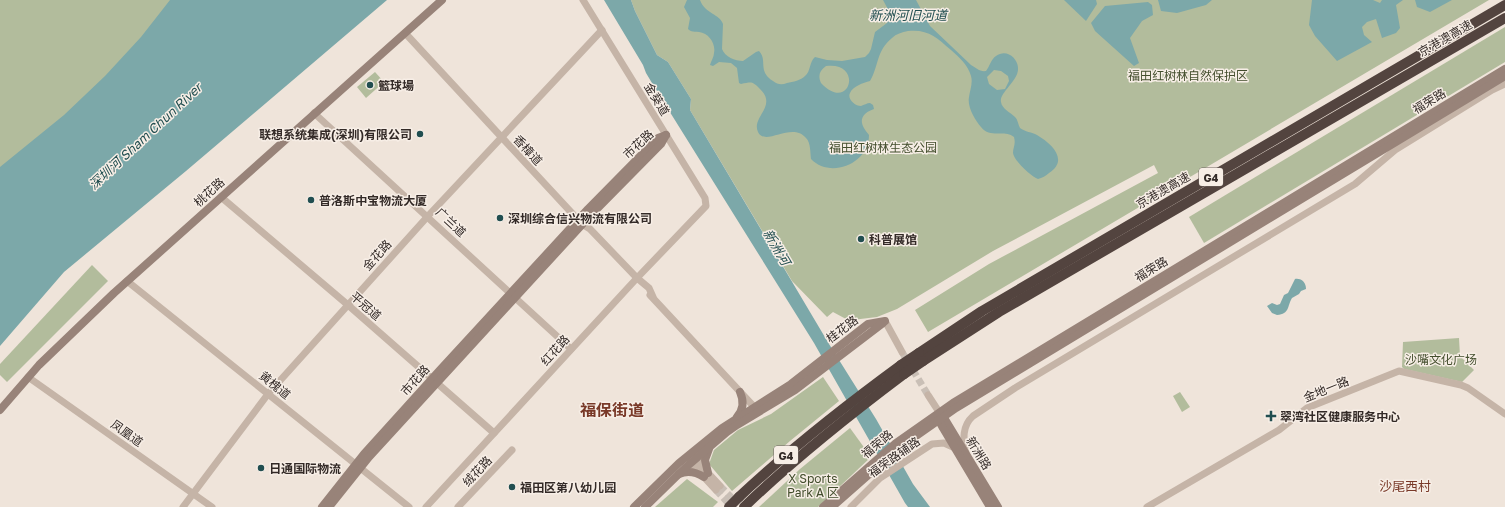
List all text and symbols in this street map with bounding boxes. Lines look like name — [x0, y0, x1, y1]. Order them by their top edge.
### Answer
water label: 新洲河旧河道 — [869, 7, 949, 23]
street label: 京港澳高速 — [1415, 17, 1475, 59]
park label: 福田红树林自然保护区 — [1128, 68, 1248, 83]
water label: 深圳河 Sham Chun River — [85, 78, 206, 193]
place label: 籃球場 — [378, 78, 414, 93]
marker: 籃球場 — [365, 80, 375, 90]
street label: 金葵道 — [641, 80, 673, 118]
street label: 福荣路 — [1410, 85, 1448, 117]
street label: 市花路 — [620, 126, 656, 162]
place label: 联想系统集成(深圳)有限公司 — [259, 127, 412, 142]
marker: 联想系统集成(深圳)有限公司 — [415, 129, 425, 139]
street label: 香樟道 — [510, 132, 546, 168]
park label: 福田红树林生态公园 — [829, 140, 937, 155]
road number: G4 — [1199, 168, 1223, 186]
street label: 京港澳高速 — [1133, 169, 1193, 211]
street label: 桃花路 — [191, 174, 227, 210]
place label: 普洛斯中宝物流大厦 — [319, 193, 427, 208]
marker: 普洛斯中宝物流大厦 — [306, 195, 316, 205]
street label: 广兰道 — [433, 204, 469, 240]
place label: 深圳综合信兴物流有限公司 — [508, 211, 652, 226]
marker: 深圳综合信兴物流有限公司 — [495, 213, 505, 223]
water label: 新洲河 — [760, 226, 795, 270]
place label: 科普展馆 — [869, 232, 917, 247]
marker: 科普展馆 — [856, 234, 866, 244]
street label: 金花路 — [359, 237, 395, 273]
street label: 福荣路 — [1132, 253, 1170, 285]
street label: 平冠道 — [347, 289, 385, 323]
street label: 桂花路 — [823, 312, 861, 346]
street label: 红花路 — [537, 332, 573, 368]
park label: 沙嘴文化广场 — [1405, 352, 1477, 367]
street label: 市花路 — [397, 362, 433, 398]
street label: 黄槐道 — [256, 368, 294, 402]
street label: 金地一路 — [1301, 373, 1351, 405]
district label: 福保街道 — [580, 400, 644, 420]
place label: 翠湾社区健康服务中心 — [1280, 409, 1400, 424]
marker: 翠湾社区健康服务中心 — [1265, 410, 1277, 422]
street label: 凤凰道 — [108, 417, 146, 449]
street label: 福荣路 — [858, 427, 896, 461]
street label: 福荣路辅路 — [865, 434, 923, 480]
street label: 新洲路 — [963, 434, 995, 472]
road number: G4 — [774, 446, 798, 464]
street label: 绒花路 — [459, 453, 495, 489]
place label: 日通国际物流 — [269, 461, 341, 476]
marker: 日通国际物流 — [256, 463, 266, 473]
park label: X Sports Park A 区 — [787, 471, 839, 500]
district label: 沙尾西村 — [1379, 478, 1431, 494]
place label: 福田区第八幼儿园 — [520, 480, 616, 495]
marker: 福田区第八幼儿园 — [507, 482, 517, 492]

